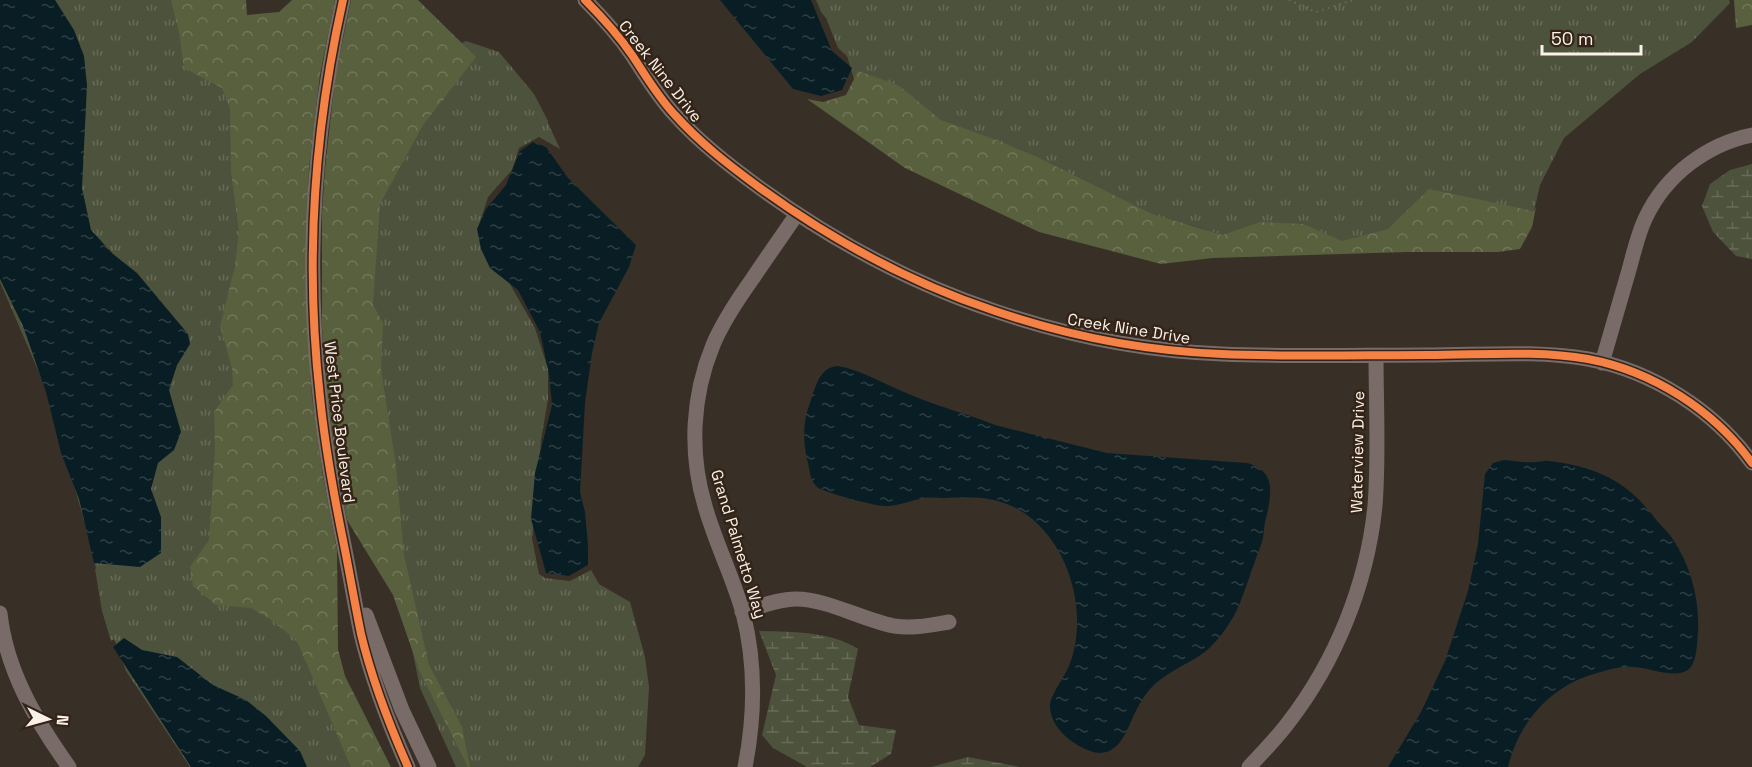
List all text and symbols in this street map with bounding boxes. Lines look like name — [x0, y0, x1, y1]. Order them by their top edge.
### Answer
street label: Creek Nine Drive — [614, 16, 707, 127]
scale bar — [1542, 18, 1641, 56]
text: 50 m — [1551, 27, 1593, 50]
street label: Creek Nine Drive — [1066, 308, 1192, 349]
street label: West Price Boulevard — [319, 340, 360, 504]
street label: Waterview Drive — [1346, 391, 1369, 513]
street label: Grand Palmetto Way — [706, 467, 771, 621]
north arrow — [18, 689, 78, 749]
text: N — [52, 714, 73, 727]

